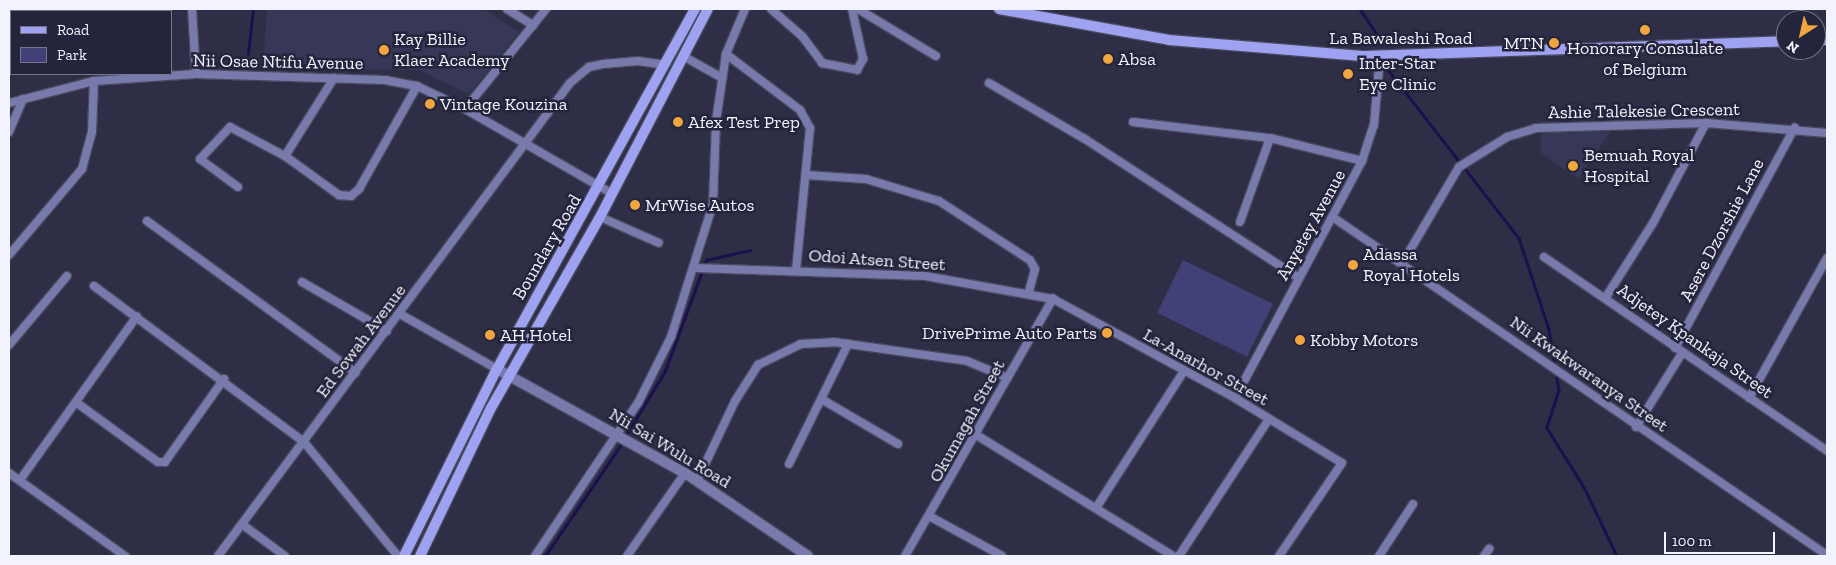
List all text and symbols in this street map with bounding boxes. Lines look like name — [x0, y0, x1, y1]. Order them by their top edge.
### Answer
legend — [10, 10, 172, 75]
north arrow — [1776, 10, 1826, 60]
text: Road — [57, 21, 89, 39]
marker: Honorary Consulate of Belgium — [1639, 24, 1651, 36]
street label: La Bawaleshi Road — [1329, 27, 1473, 49]
place label: Kay Billie Klaer Academy — [394, 29, 510, 72]
place label: MTN — [1504, 32, 1544, 54]
marker: MTN — [1548, 37, 1560, 49]
text: N — [1783, 37, 1802, 57]
place label: Honorary Consulate of Belgium — [1567, 38, 1723, 80]
marker: Kay Billie Klaer Academy — [378, 44, 390, 56]
text: Park — [57, 46, 87, 64]
place label: Absa — [1118, 48, 1156, 70]
street label: Nii Osae Ntifu Avenue — [192, 50, 364, 74]
marker: Absa — [1102, 53, 1114, 65]
place label: Inter-Star Eye Clinic — [1359, 53, 1437, 96]
marker: Inter-Star Eye Clinic — [1341, 67, 1355, 81]
place label: Vintage Kouzina — [440, 93, 567, 115]
marker: Vintage Kouzina — [424, 98, 436, 110]
street label: Ashie Talekesie Crescent — [1548, 99, 1740, 123]
place label: Afex Test Prep — [688, 111, 800, 133]
marker: Afex Test Prep — [672, 116, 684, 128]
place label: Bemuah Royal Hospital — [1584, 145, 1694, 188]
street label: Asere Dzorshie Lane — [1675, 155, 1769, 305]
marker: Bemuah Royal Hospital — [1566, 159, 1580, 173]
street label: Anyetey Avenue — [1271, 165, 1351, 285]
street label: Boundary Road — [508, 190, 586, 304]
place label: MrWise Autos — [645, 194, 755, 216]
marker: MrWise Autos — [629, 199, 641, 211]
street label: Odoi Atsen Street — [808, 244, 946, 276]
place label: Adassa Royal Hotels — [1363, 244, 1460, 286]
marker: Adassa Royal Hotels — [1347, 259, 1359, 271]
street label: Adjetey Kpankaja Street — [1613, 279, 1777, 403]
street label: Ed Sowah Avenue — [311, 280, 411, 402]
street label: Nii Kwakwaranya Street — [1506, 311, 1672, 437]
place label: DrivePrime Auto Parts — [921, 322, 1097, 344]
street label: La-Anarhor Street — [1139, 323, 1273, 411]
place label: AH Hotel — [500, 324, 572, 346]
marker: DrivePrime Auto Parts — [1101, 327, 1113, 339]
marker: AH Hotel — [484, 329, 496, 341]
place label: Kobby Motors — [1310, 329, 1419, 351]
marker: Kobby Motors — [1294, 334, 1306, 346]
street label: Okumagah Street — [924, 356, 1010, 486]
street label: Nii Sai Wulu Road — [605, 403, 735, 493]
scale bar — [1666, 522, 1777, 554]
text: 100 m — [1672, 532, 1711, 550]

